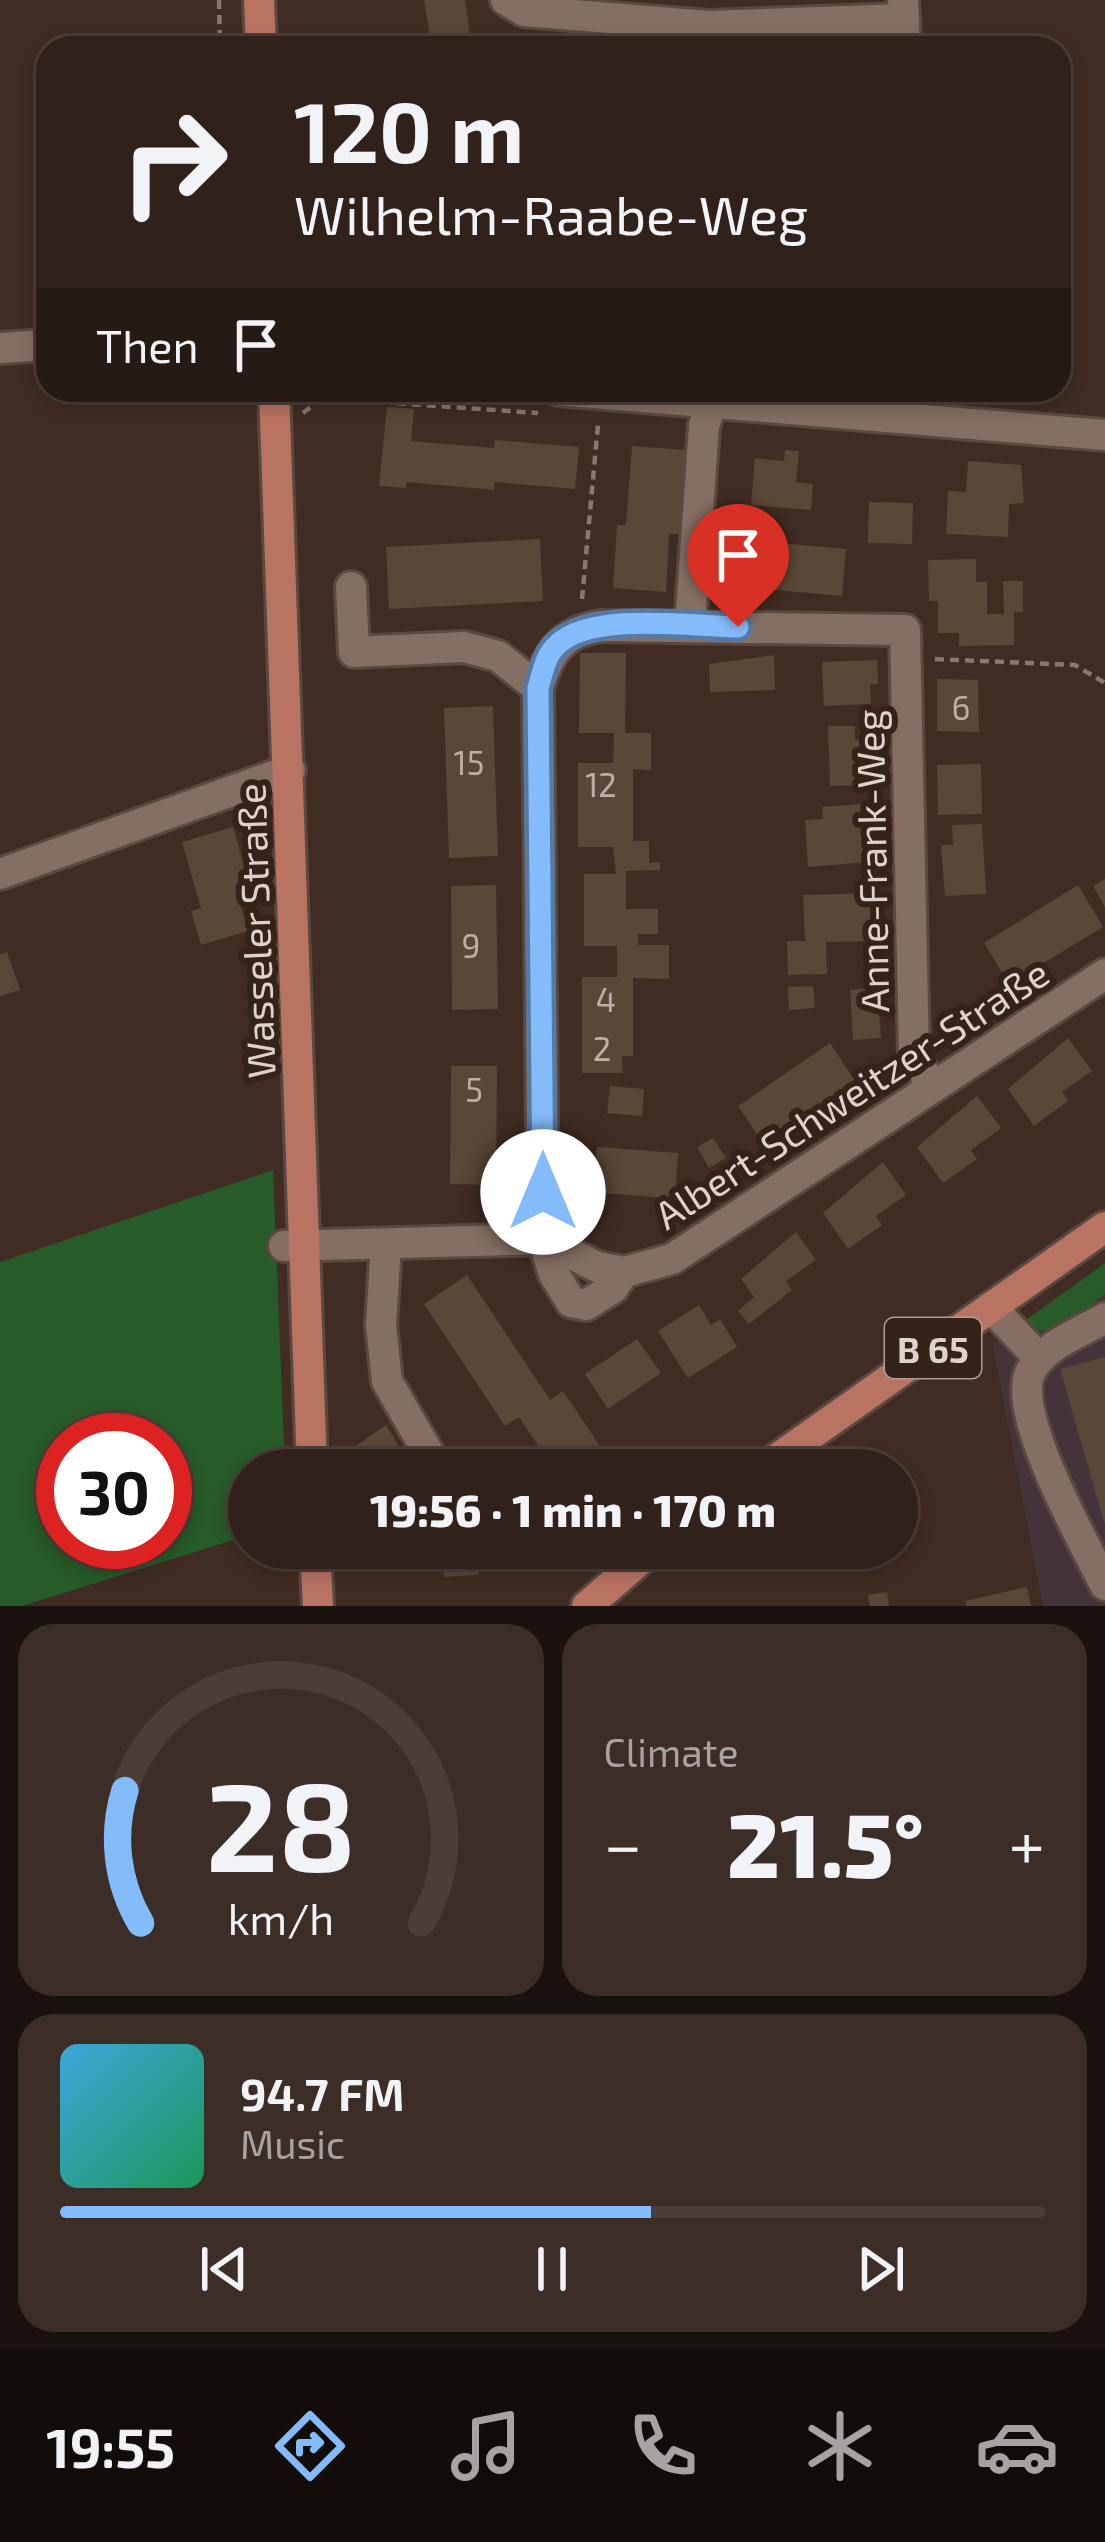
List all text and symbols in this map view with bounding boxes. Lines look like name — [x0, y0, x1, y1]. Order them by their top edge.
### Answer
text: 120 m — [294, 79, 524, 180]
icon: right — [96, 84, 252, 240]
text: Wilhelm-Raabe-Weg — [294, 181, 808, 246]
icon: arrive — [223, 312, 289, 378]
text: Then — [96, 318, 199, 372]
pin — [687, 504, 789, 627]
icon: arrive — [705, 522, 771, 588]
house number: 6 — [952, 687, 970, 727]
street label: Anne-Frank-Weg — [845, 709, 897, 1013]
house number: 15 — [454, 742, 484, 782]
house number: 12 — [585, 764, 617, 804]
street label: Wasseler Straße — [226, 783, 284, 1079]
house number: 9 — [462, 925, 480, 965]
street label: Albert-Schweitzer-Straße — [645, 948, 1057, 1238]
house number: 4 — [596, 979, 616, 1019]
house number: 2 — [593, 1028, 611, 1068]
house number: 5 — [465, 1069, 483, 1109]
position arrow — [480, 1129, 606, 1255]
road number: B 65 — [885, 1318, 981, 1378]
speed limit sign: 30 — [36, 1413, 192, 1569]
text: 19:56 · 1 min · 170 m — [370, 1482, 776, 1536]
text: Climate — [604, 1728, 738, 1775]
text: 28 — [206, 1747, 356, 1897]
text: 21.5° — [727, 1788, 924, 1896]
text: − — [604, 1803, 642, 1882]
text: + — [1009, 1803, 1045, 1882]
text: km/h — [227, 1892, 334, 1944]
text: 94.7 FM — [240, 2066, 404, 2120]
text: Music — [240, 2120, 345, 2167]
icon: previous — [191, 2236, 257, 2302]
icon: pause — [519, 2236, 585, 2302]
icon: next — [848, 2236, 914, 2302]
icon: directions — [268, 2404, 352, 2488]
icon: music — [444, 2404, 528, 2488]
icon: phone — [621, 2404, 705, 2488]
icon: climate — [798, 2404, 882, 2488]
icon: car — [975, 2404, 1059, 2488]
text: 19:55 — [46, 2414, 175, 2479]

